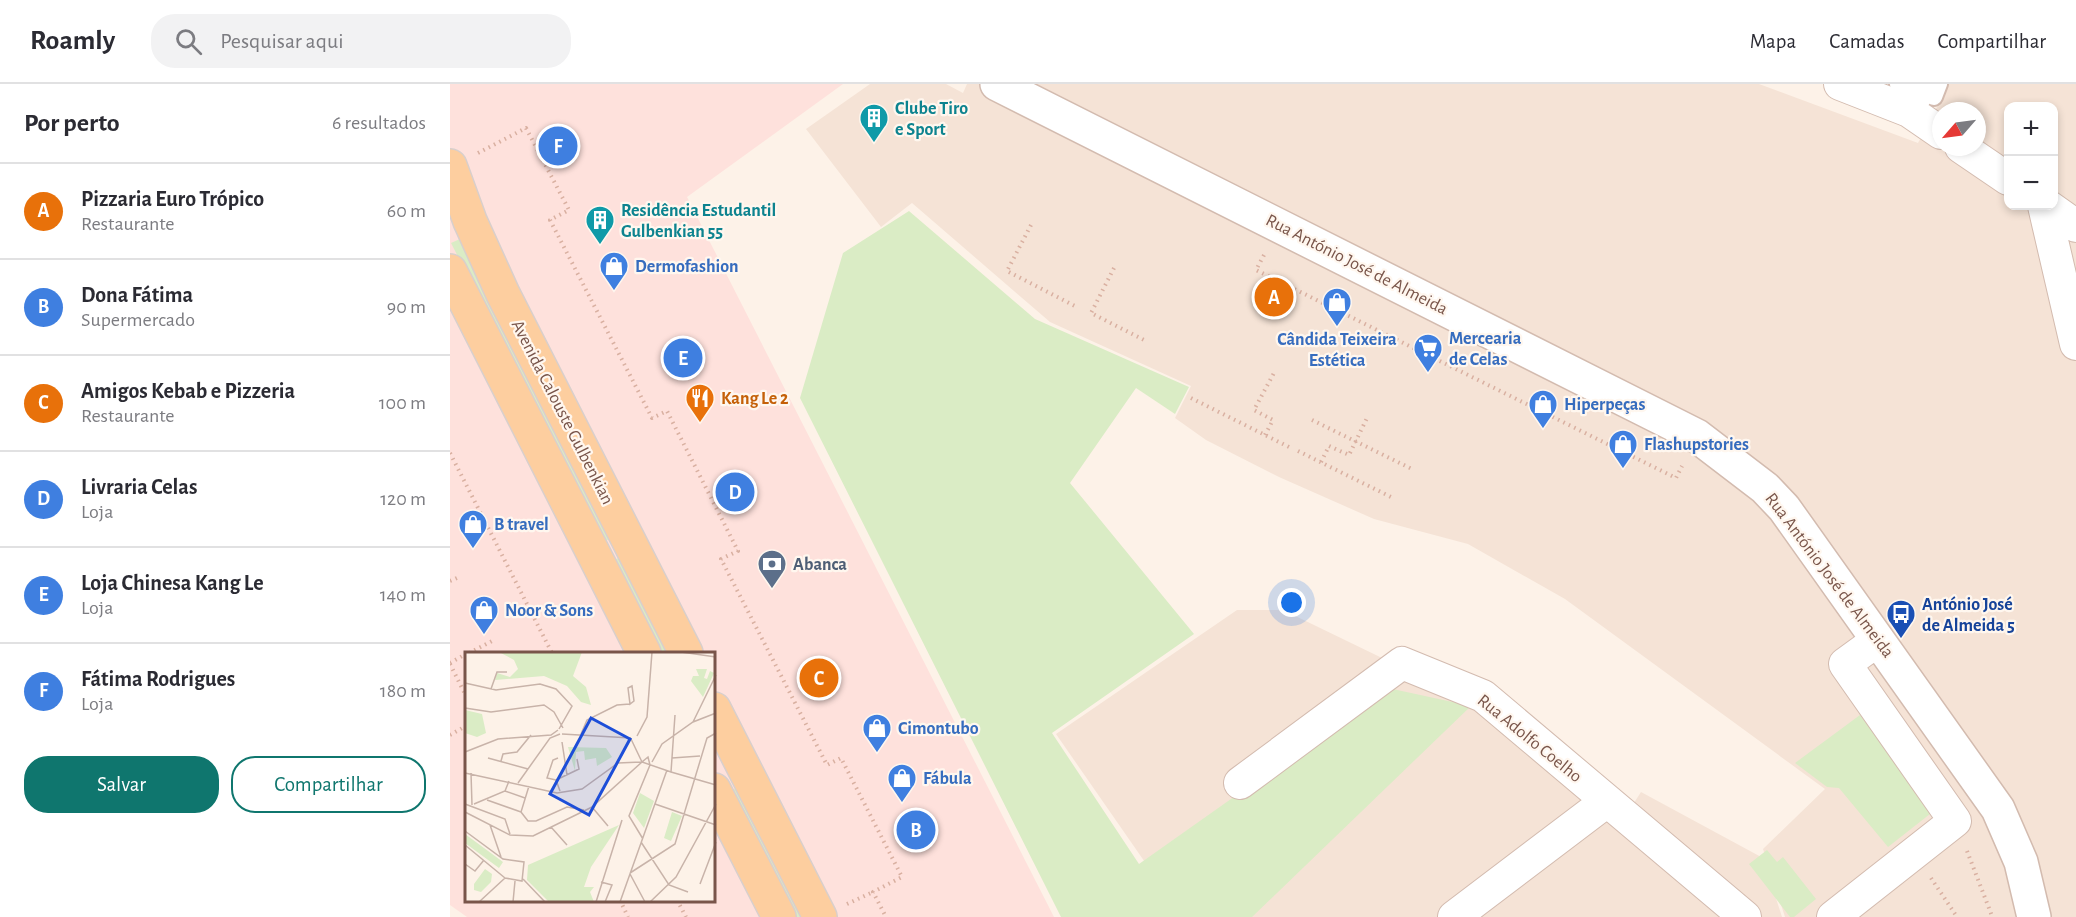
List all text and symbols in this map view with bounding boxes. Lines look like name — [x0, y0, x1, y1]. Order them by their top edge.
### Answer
search box — [151, 14, 571, 68]
icon: search — [172, 25, 205, 58]
text: Roamly — [30, 27, 115, 55]
text: Pesquisar aqui — [220, 30, 344, 52]
text: Mapa — [1750, 31, 1796, 52]
text: Camadas — [1829, 31, 1904, 52]
text: Compartilhar — [1937, 31, 2046, 52]
place label: Clube Tiro e Sport — [895, 100, 968, 139]
building icon: Clube Tiro e Sport — [858, 102, 890, 144]
north arrow — [1932, 102, 1986, 156]
map controls — [2004, 102, 2058, 210]
button: + — [2004, 102, 2058, 156]
text: Por perto — [24, 110, 120, 136]
text: 6 resultados — [332, 113, 426, 133]
pin: F — [538, 124, 578, 168]
button: − — [2004, 156, 2058, 210]
text: Pizzaria Euro Trópico — [81, 188, 264, 210]
text: A — [38, 201, 50, 221]
text: 60 m — [387, 201, 426, 221]
place label: Residência Estudantil Gulbenkian 55 — [621, 202, 776, 241]
building icon: Residência Estudantil Gulbenkian 55 — [584, 204, 616, 246]
street label: Rua António José de Almeida — [1262, 209, 1452, 319]
text: Restaurante — [81, 214, 175, 234]
shop icon: Dermofashion — [598, 250, 630, 292]
place label: Dermofashion — [635, 258, 739, 276]
pin: A — [1254, 274, 1294, 320]
text: Dona Fátima — [81, 284, 193, 306]
shop icon: Cândida Teixeira Estética — [1321, 286, 1353, 328]
text: B — [38, 297, 49, 317]
text: 90 m — [387, 297, 426, 317]
text: Supermercado — [81, 310, 195, 330]
street label: Avenida Calouste Gulbenkian — [508, 317, 617, 508]
place label: Mercearia de Celas — [1449, 330, 1522, 369]
place label: Cândida Teixeira Estética — [1277, 331, 1397, 370]
supermarket icon: Mercearia de Celas — [1412, 332, 1444, 374]
pin: E — [664, 336, 702, 380]
text: Amigos Kebab e Pizzeria — [81, 380, 295, 402]
restaurant icon: Kang Le 2 — [684, 382, 716, 424]
shop icon: Hiperpeças — [1527, 388, 1559, 430]
place label: Kang Le 2 — [721, 390, 789, 408]
text: C — [38, 393, 49, 413]
text: 100 m — [379, 393, 426, 413]
place label: Hiperpeças — [1564, 396, 1645, 414]
text: Restaurante — [81, 406, 175, 426]
shop icon: Flashupstories — [1607, 428, 1639, 470]
place label: Flashupstories — [1644, 436, 1749, 454]
pin: D — [716, 470, 754, 514]
text: Livraria Celas — [81, 476, 197, 498]
text: D — [37, 489, 50, 509]
text: 120 m — [380, 489, 426, 509]
street label: Rua António José de Almeida — [1761, 490, 1897, 661]
text: Loja — [81, 502, 113, 522]
shop icon: B travel — [457, 508, 489, 550]
place label: B travel — [494, 516, 549, 534]
bank icon: Abanca — [756, 548, 788, 590]
place label: Abanca — [793, 556, 847, 574]
text: Loja Chinesa Kang Le — [81, 572, 264, 594]
text: E — [38, 585, 49, 605]
text: 140 m — [380, 585, 426, 605]
your location — [1277, 588, 1306, 617]
shop icon: Noor & Sons — [468, 594, 500, 636]
place label: António José de Almeida 5 — [1922, 596, 2015, 635]
text: Loja — [81, 598, 113, 618]
bus stop icon: António José de Almeida 5 — [1885, 598, 1917, 640]
place label: Noor & Sons — [505, 602, 593, 620]
inset map — [465, 652, 716, 902]
pin: C — [800, 656, 838, 700]
text: Fátima Rodrigues — [81, 668, 235, 690]
text: F — [39, 681, 48, 701]
text: 180 m — [380, 681, 426, 701]
street label: Rua Adolfo Coelho — [1474, 691, 1585, 786]
text: Loja — [81, 694, 113, 714]
shop icon: Cimontubo — [861, 712, 893, 754]
place label: Cimontubo — [898, 720, 979, 738]
button: Salvar — [24, 756, 219, 813]
button: Compartilhar — [231, 756, 426, 813]
shop icon: Fábula — [886, 762, 918, 804]
place label: Fábula — [923, 770, 972, 788]
pin: B — [896, 808, 936, 852]

